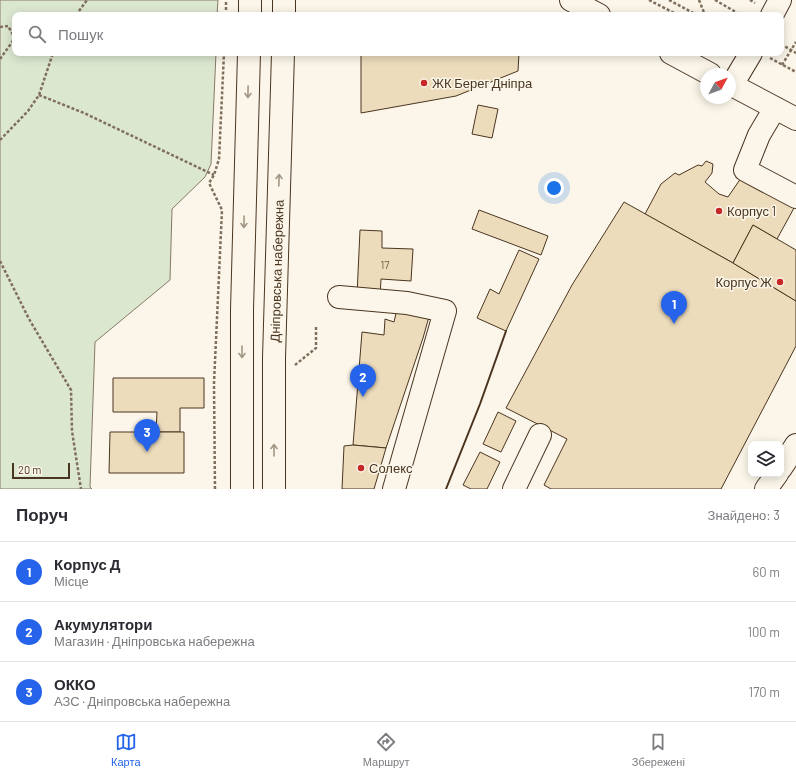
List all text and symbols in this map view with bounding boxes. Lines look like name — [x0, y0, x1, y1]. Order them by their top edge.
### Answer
search box — [12, 12, 784, 56]
icon: search — [26, 23, 48, 45]
text: Пошук — [58, 25, 103, 43]
north arrow — [700, 68, 736, 104]
place label: ЖК Берег Дніпра — [432, 75, 533, 91]
marker: ЖК Берег Дніпра — [419, 78, 429, 88]
one-way arrow — [244, 85, 252, 98]
one-way arrow — [275, 174, 283, 187]
your location — [544, 178, 564, 198]
street label: Дніпровська набережна — [266, 199, 287, 343]
place label: Корпус 1 — [727, 203, 776, 219]
marker: Корпус 1 — [714, 206, 724, 216]
one-way arrow — [241, 215, 248, 228]
house number: 17 — [380, 258, 390, 271]
place label: Корпус Ж — [715, 274, 772, 290]
marker: Корпус Ж — [775, 277, 785, 287]
pin: 1 — [661, 291, 687, 324]
one-way arrow — [238, 345, 246, 358]
pin: 2 — [350, 364, 376, 397]
pin: 3 — [134, 419, 160, 452]
map controls — [748, 441, 784, 477]
button: layers — [748, 441, 784, 477]
one-way arrow — [270, 444, 278, 457]
place label: Солекс — [369, 460, 413, 476]
scale bar — [12, 461, 70, 480]
text: 20 m — [18, 463, 41, 476]
marker: Солекс — [356, 463, 366, 473]
text: Поруч — [16, 504, 68, 524]
text: Знайдено: 3 — [708, 507, 780, 523]
text: Корпус Д — [54, 555, 121, 573]
text: 1 — [27, 564, 31, 580]
text: 60 m — [753, 564, 780, 580]
text: Місце — [54, 573, 89, 589]
text: Акумулятори — [54, 615, 153, 633]
text: 2 — [25, 624, 33, 640]
text: 100 m — [747, 624, 780, 640]
text: Магазин · Дніпровська набережна — [54, 633, 255, 649]
text: ОККО — [54, 675, 96, 693]
text: 3 — [25, 684, 33, 700]
text: 170 m — [749, 684, 780, 700]
text: АЗС · Дніпровська набережна — [54, 693, 230, 709]
tab: Карта — [111, 731, 141, 768]
tab: Маршрут — [363, 731, 410, 768]
tab: Збережені — [632, 731, 685, 768]

